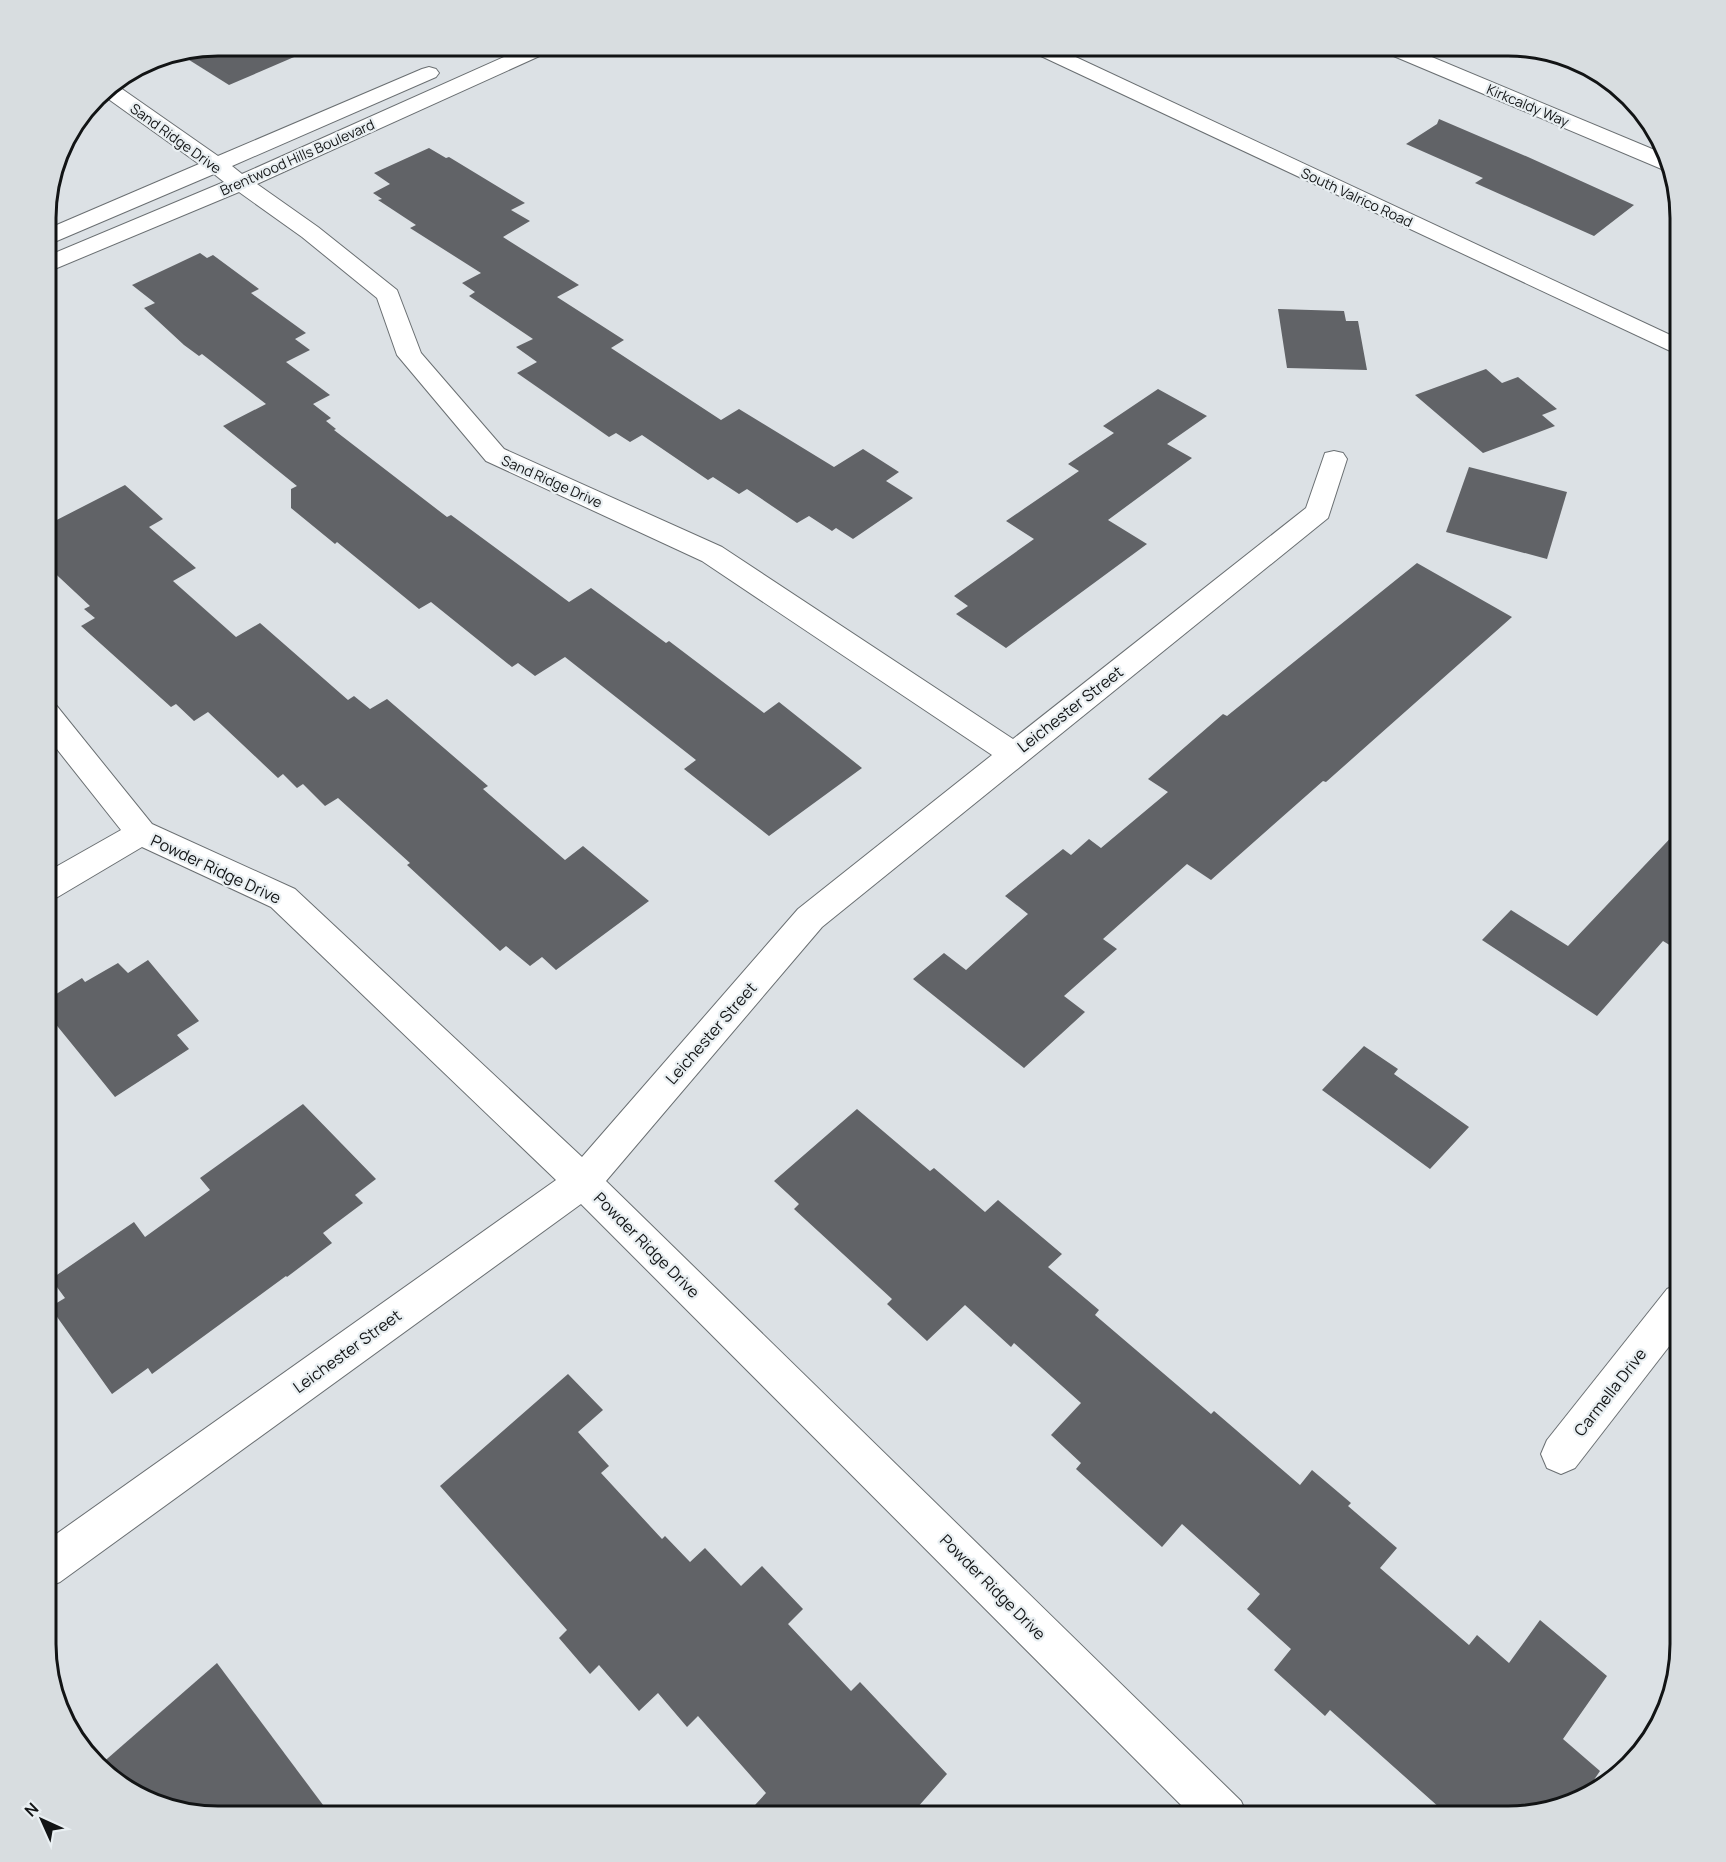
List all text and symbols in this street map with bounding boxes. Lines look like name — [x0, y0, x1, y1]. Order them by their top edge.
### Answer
street label: Kirkcaldy Way — [1484, 79, 1573, 131]
street label: Sand Ridge Drive — [127, 99, 225, 177]
street label: Brentwood Hills Boulevard — [217, 114, 377, 200]
street label: South Valrico Road — [1298, 163, 1416, 231]
street label: Sand Ridge Drive — [499, 450, 605, 512]
street label: Leichester Street — [1012, 661, 1128, 757]
street label: Powder Ridge Drive — [147, 829, 285, 909]
street label: Leichester Street — [660, 977, 762, 1089]
street label: Powder Ridge Drive — [589, 1187, 705, 1303]
street label: Leichester Street — [288, 1304, 406, 1398]
street label: Carmella Drive — [1569, 1343, 1651, 1441]
street label: Powder Ridge Drive — [935, 1529, 1051, 1645]
north arrow — [12, 1790, 72, 1850]
text: N — [20, 1798, 43, 1821]

